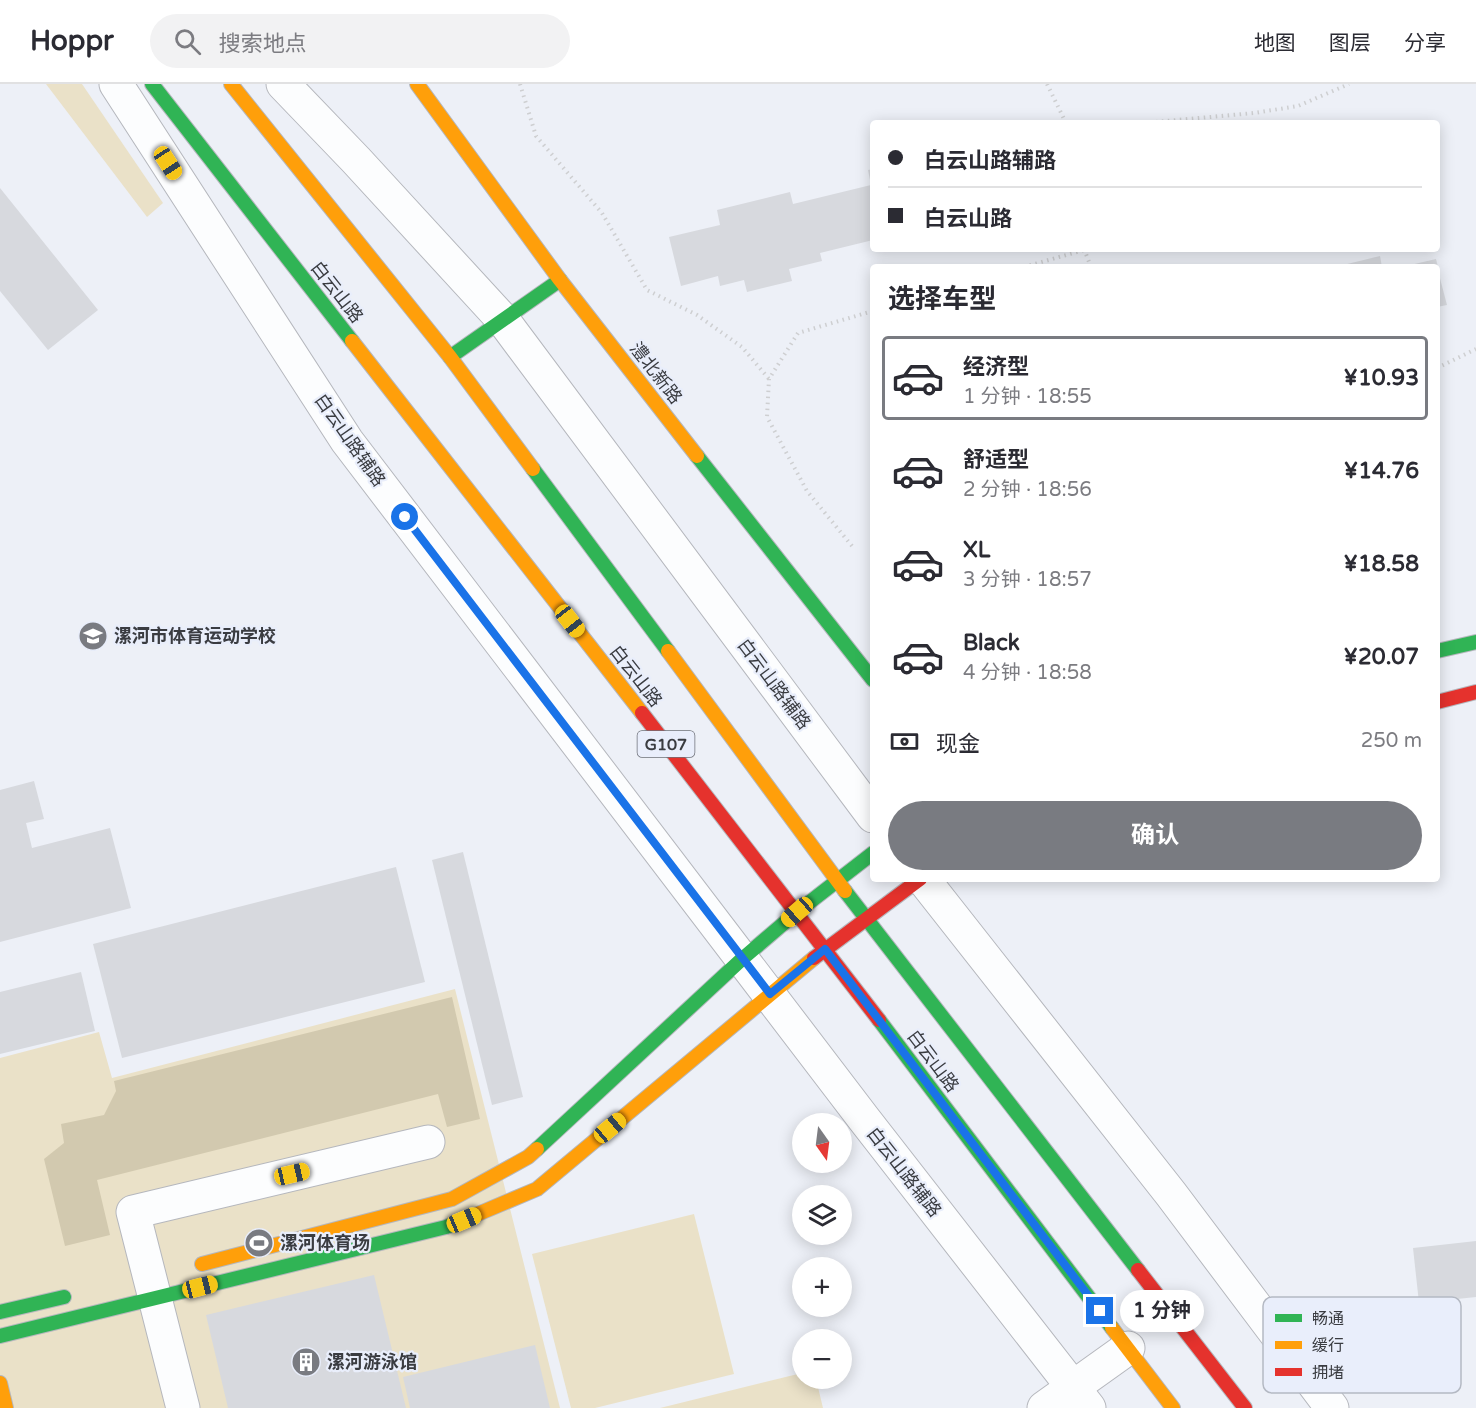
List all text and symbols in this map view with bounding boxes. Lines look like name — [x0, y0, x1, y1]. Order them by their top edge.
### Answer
search box — [150, 14, 570, 68]
text: Hoppr — [30, 24, 114, 58]
icon: search — [171, 25, 204, 58]
text: 搜索地点 — [219, 31, 307, 57]
text: 地图 — [1254, 31, 1296, 56]
text: 图层 — [1329, 31, 1371, 56]
text: 分享 — [1404, 31, 1446, 56]
car — [151, 143, 185, 183]
text: 白云山路辅路 — [924, 148, 1056, 174]
text: 白云山路 — [924, 206, 1012, 232]
street label: 白云山路 — [306, 257, 368, 327]
text: 选择车型 — [888, 283, 996, 316]
street label: 澧北新路 — [625, 338, 687, 408]
icon: car — [891, 351, 945, 405]
text: 经济型 — [963, 354, 1029, 380]
text: ¥10.93 — [1344, 365, 1419, 391]
text: 1 分钟 · 18:55 — [963, 385, 1092, 409]
street label: 白云山路辅路 — [310, 389, 390, 491]
icon: car — [891, 444, 945, 498]
text: 舒适型 — [963, 447, 1029, 473]
text: ¥14.76 — [1344, 458, 1419, 484]
text: 2 分钟 · 18:56 — [963, 478, 1092, 502]
route start — [391, 503, 418, 530]
icon: car — [891, 537, 945, 591]
text: XL — [963, 537, 990, 563]
text: ¥18.58 — [1344, 551, 1419, 577]
text: 3 分钟 · 18:57 — [963, 568, 1092, 592]
car — [552, 601, 588, 641]
school or university icon: 漯河市体育运动学校 — [77, 620, 109, 652]
place label: 漯河市体育运动学校 — [114, 625, 276, 647]
icon: car — [891, 630, 945, 684]
text: Black — [963, 630, 1020, 656]
street label: 白云山路辅路 — [733, 634, 815, 734]
street label: 白云山路 — [605, 641, 667, 711]
text: ¥20.07 — [1344, 644, 1419, 670]
text: 4 分钟 · 18:58 — [963, 661, 1092, 685]
icon: cash — [888, 725, 921, 758]
text: 250 m — [1361, 729, 1422, 753]
road number: G107 — [638, 731, 694, 757]
text: 现金 — [936, 731, 980, 757]
button: 确认 — [888, 801, 1422, 870]
car — [778, 893, 816, 931]
street label: 白云山路 — [903, 1026, 963, 1096]
car — [590, 1110, 630, 1146]
north arrow — [792, 1113, 852, 1173]
map controls — [792, 1113, 852, 1389]
street label: 白云山路辅路 — [862, 1123, 946, 1221]
car — [272, 1161, 312, 1187]
button: layers — [792, 1185, 852, 1245]
car — [444, 1205, 484, 1235]
sports icon: 漯河体育场 — [243, 1227, 275, 1259]
place label: 漯河体育场 — [280, 1232, 370, 1254]
button: + — [792, 1257, 852, 1317]
car — [180, 1274, 220, 1300]
callout: 1 分钟 — [1121, 1290, 1205, 1332]
route end — [1086, 1297, 1113, 1324]
legend — [1263, 1297, 1461, 1393]
text: 1 分钟 — [1133, 1299, 1191, 1323]
text: 畅通 — [1312, 1309, 1344, 1329]
button: − — [792, 1329, 852, 1389]
text: 缓行 — [1312, 1336, 1344, 1356]
building icon: 漯河游泳馆 — [290, 1346, 322, 1378]
place label: 漯河游泳馆 — [327, 1351, 417, 1373]
text: 拥堵 — [1312, 1363, 1344, 1383]

